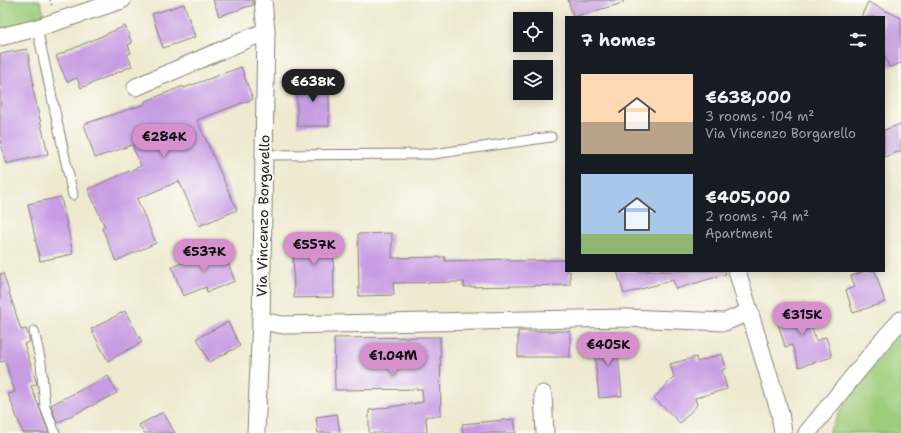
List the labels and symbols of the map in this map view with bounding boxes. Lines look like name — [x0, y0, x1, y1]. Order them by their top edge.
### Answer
pin: €638K — [285, 69, 341, 103]
pin: €284K — [136, 124, 192, 158]
street label: Via Vincenzo Borgarello — [253, 135, 273, 297]
pin: €557K — [286, 232, 342, 266]
pin: €537K — [176, 239, 232, 273]
pin: €315K — [774, 302, 830, 336]
pin: €405K — [580, 332, 636, 366]
pin: €1.04M — [360, 343, 426, 377]

